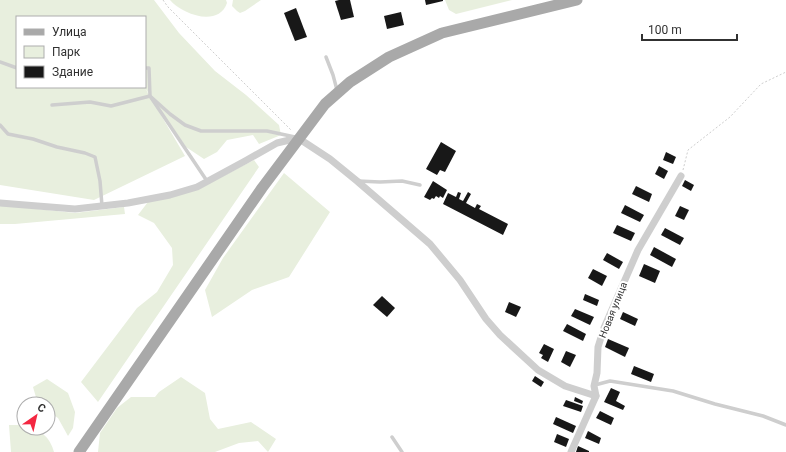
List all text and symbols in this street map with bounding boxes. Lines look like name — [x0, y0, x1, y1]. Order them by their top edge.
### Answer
legend — [16, 16, 146, 88]
scale bar — [642, 16, 737, 42]
text: 100 m — [648, 23, 682, 37]
text: Улица — [52, 25, 87, 39]
text: Парк — [52, 45, 81, 59]
text: Здание — [52, 65, 93, 79]
street label: Новая улица — [597, 280, 629, 340]
north arrow — [16, 396, 56, 436]
text: С — [35, 401, 48, 416]

